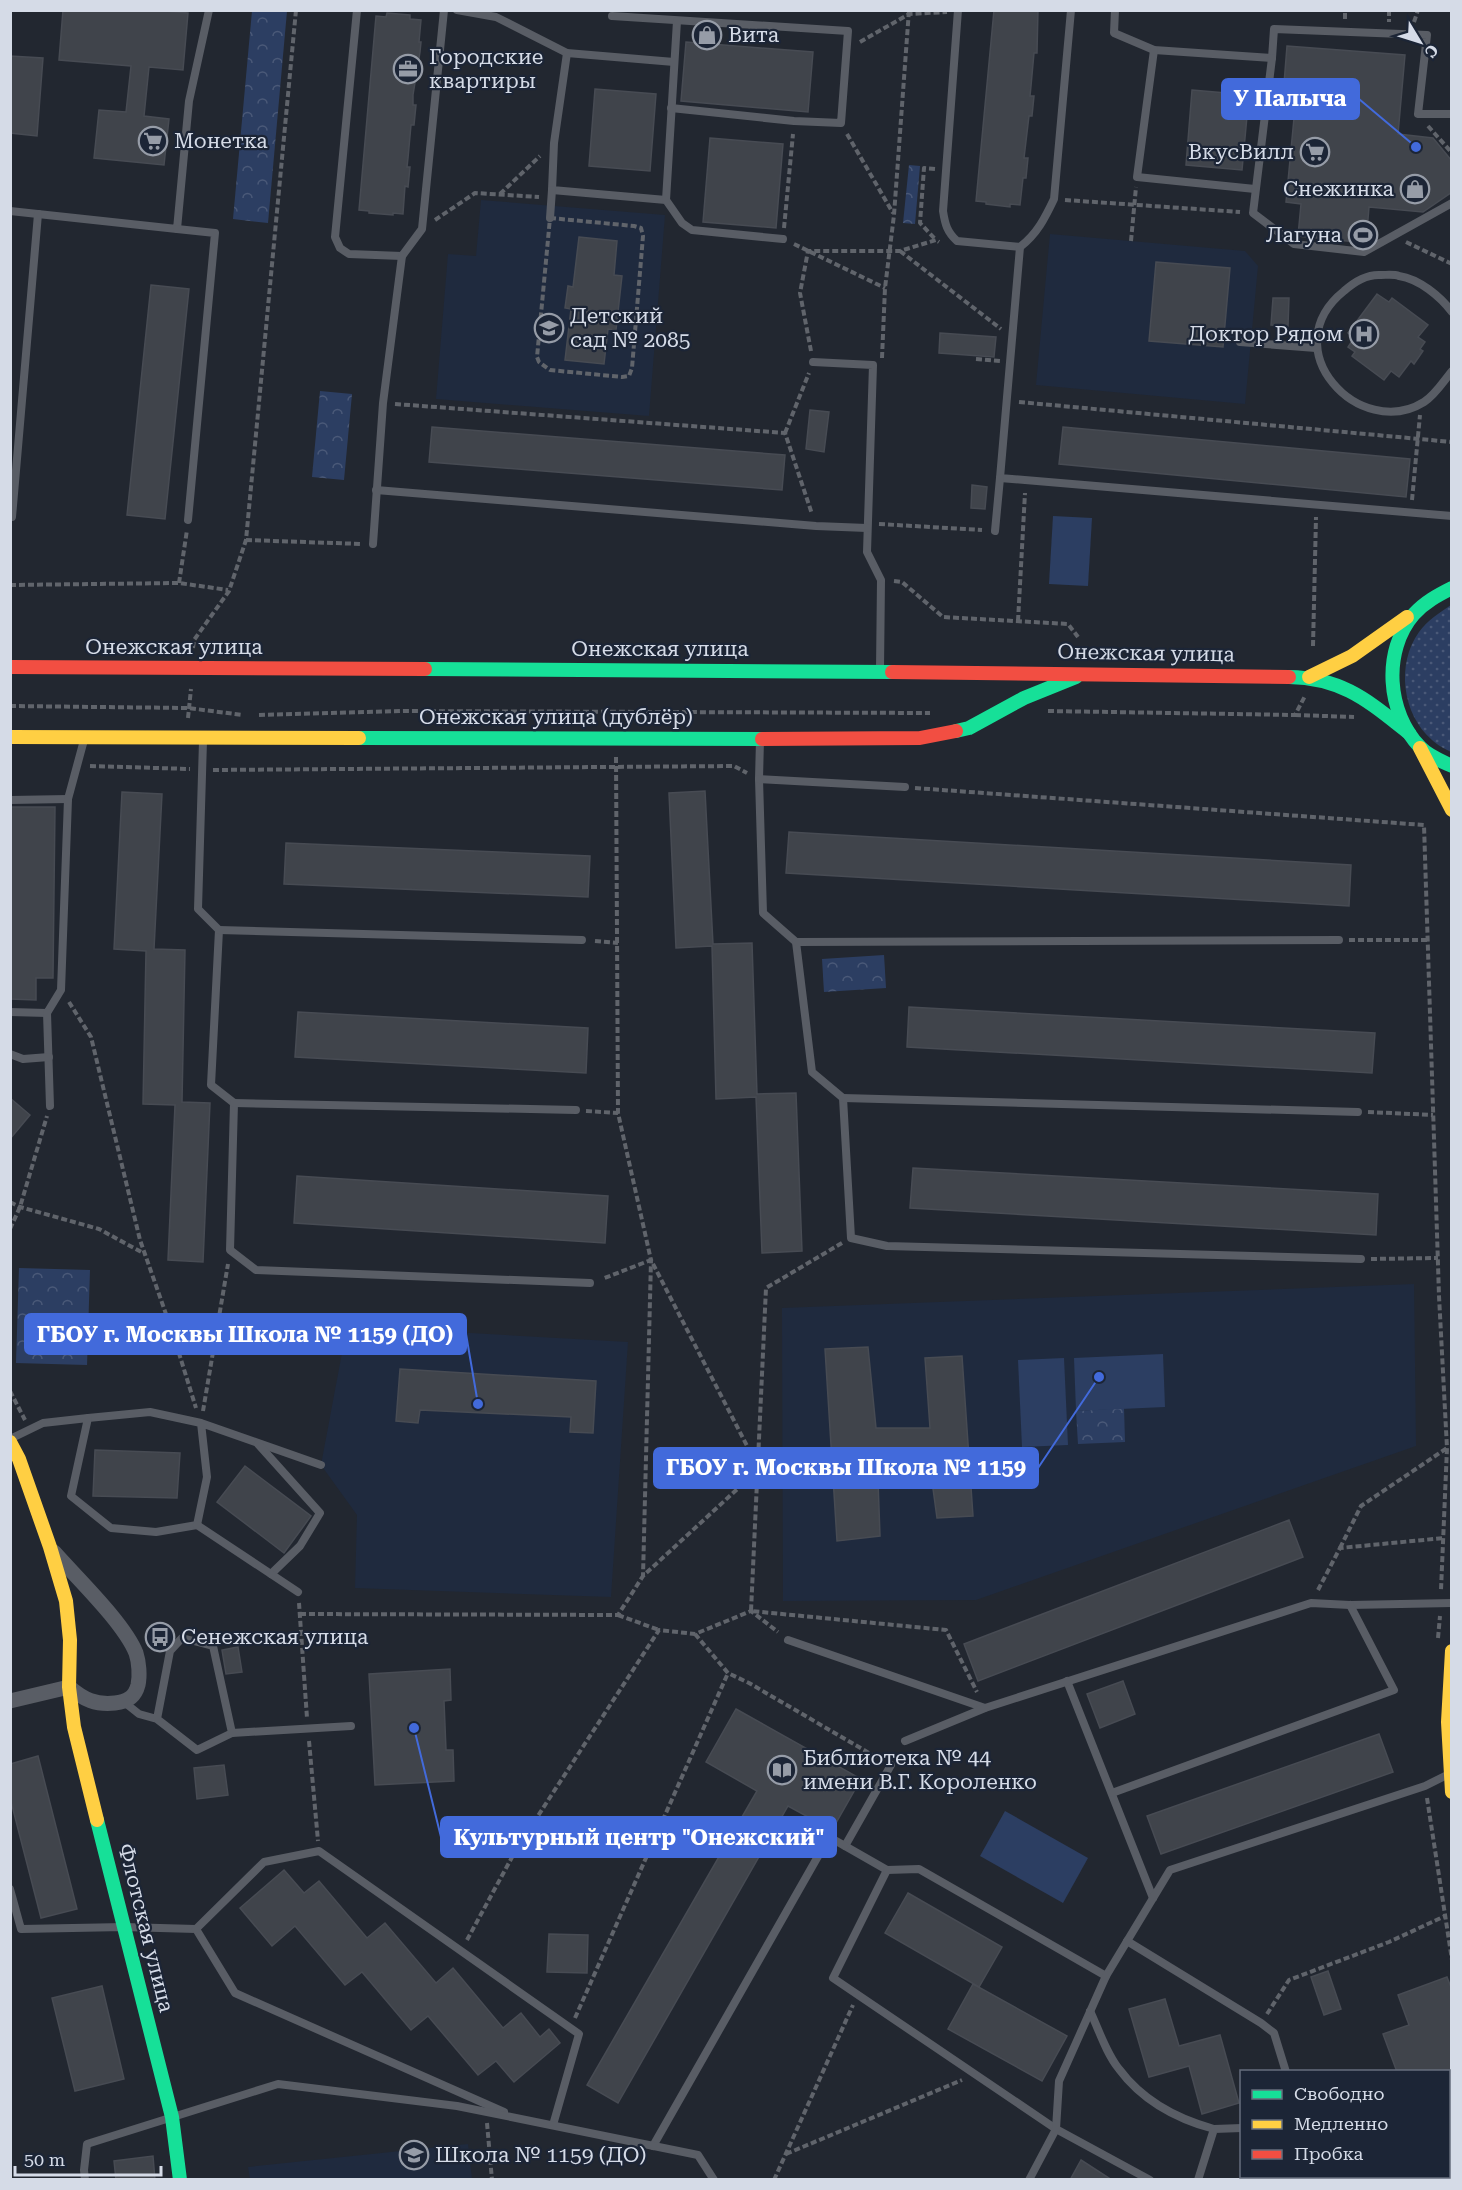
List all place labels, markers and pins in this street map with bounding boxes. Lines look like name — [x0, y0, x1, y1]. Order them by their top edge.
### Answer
shop icon: Вита — [691, 19, 723, 51]
place label: Вита — [728, 23, 780, 47]
place label: Городские квартиры — [429, 45, 543, 93]
office icon: Городские квартиры — [392, 53, 424, 85]
callout: У Палыча — [1222, 79, 1359, 119]
supermarket icon: Монетка — [137, 125, 169, 157]
place label: Монетка — [174, 129, 268, 153]
supermarket icon: ВкусВилл — [1299, 136, 1331, 168]
place label: ВкусВилл — [1188, 140, 1294, 164]
shop icon: Снежинка — [1399, 173, 1431, 205]
place label: Снежинка — [1283, 177, 1395, 201]
sports icon: Лагуна — [1347, 219, 1379, 251]
place label: Лагуна — [1266, 223, 1343, 247]
place label: Детский сад № 2085 — [570, 304, 691, 352]
school or university icon: Детский сад № 2085 — [533, 312, 565, 344]
hospital icon: Доктор Рядом — [1348, 318, 1380, 350]
place label: Доктор Рядом — [1188, 322, 1343, 346]
callout: ГБОУ г. Москвы Школа № 1159 (ДО) — [25, 1314, 466, 1354]
callout: ГБОУ г. Москвы Школа № 1159 — [654, 1448, 1038, 1488]
bus stop icon: Сенежская улица — [144, 1621, 176, 1653]
place label: Сенежская улица — [181, 1625, 369, 1649]
place label: Библиотека № 44 имени В.Г. Короленко — [803, 1746, 1037, 1794]
library icon: Библиотека № 44 имени В.Г. Короленко — [766, 1754, 798, 1786]
callout: Культурный центр "Онежский" — [441, 1817, 836, 1857]
school or university icon: Школа № 1159 (ДО) — [398, 2139, 430, 2171]
place label: Школа № 1159 (ДО) — [435, 2143, 646, 2167]

